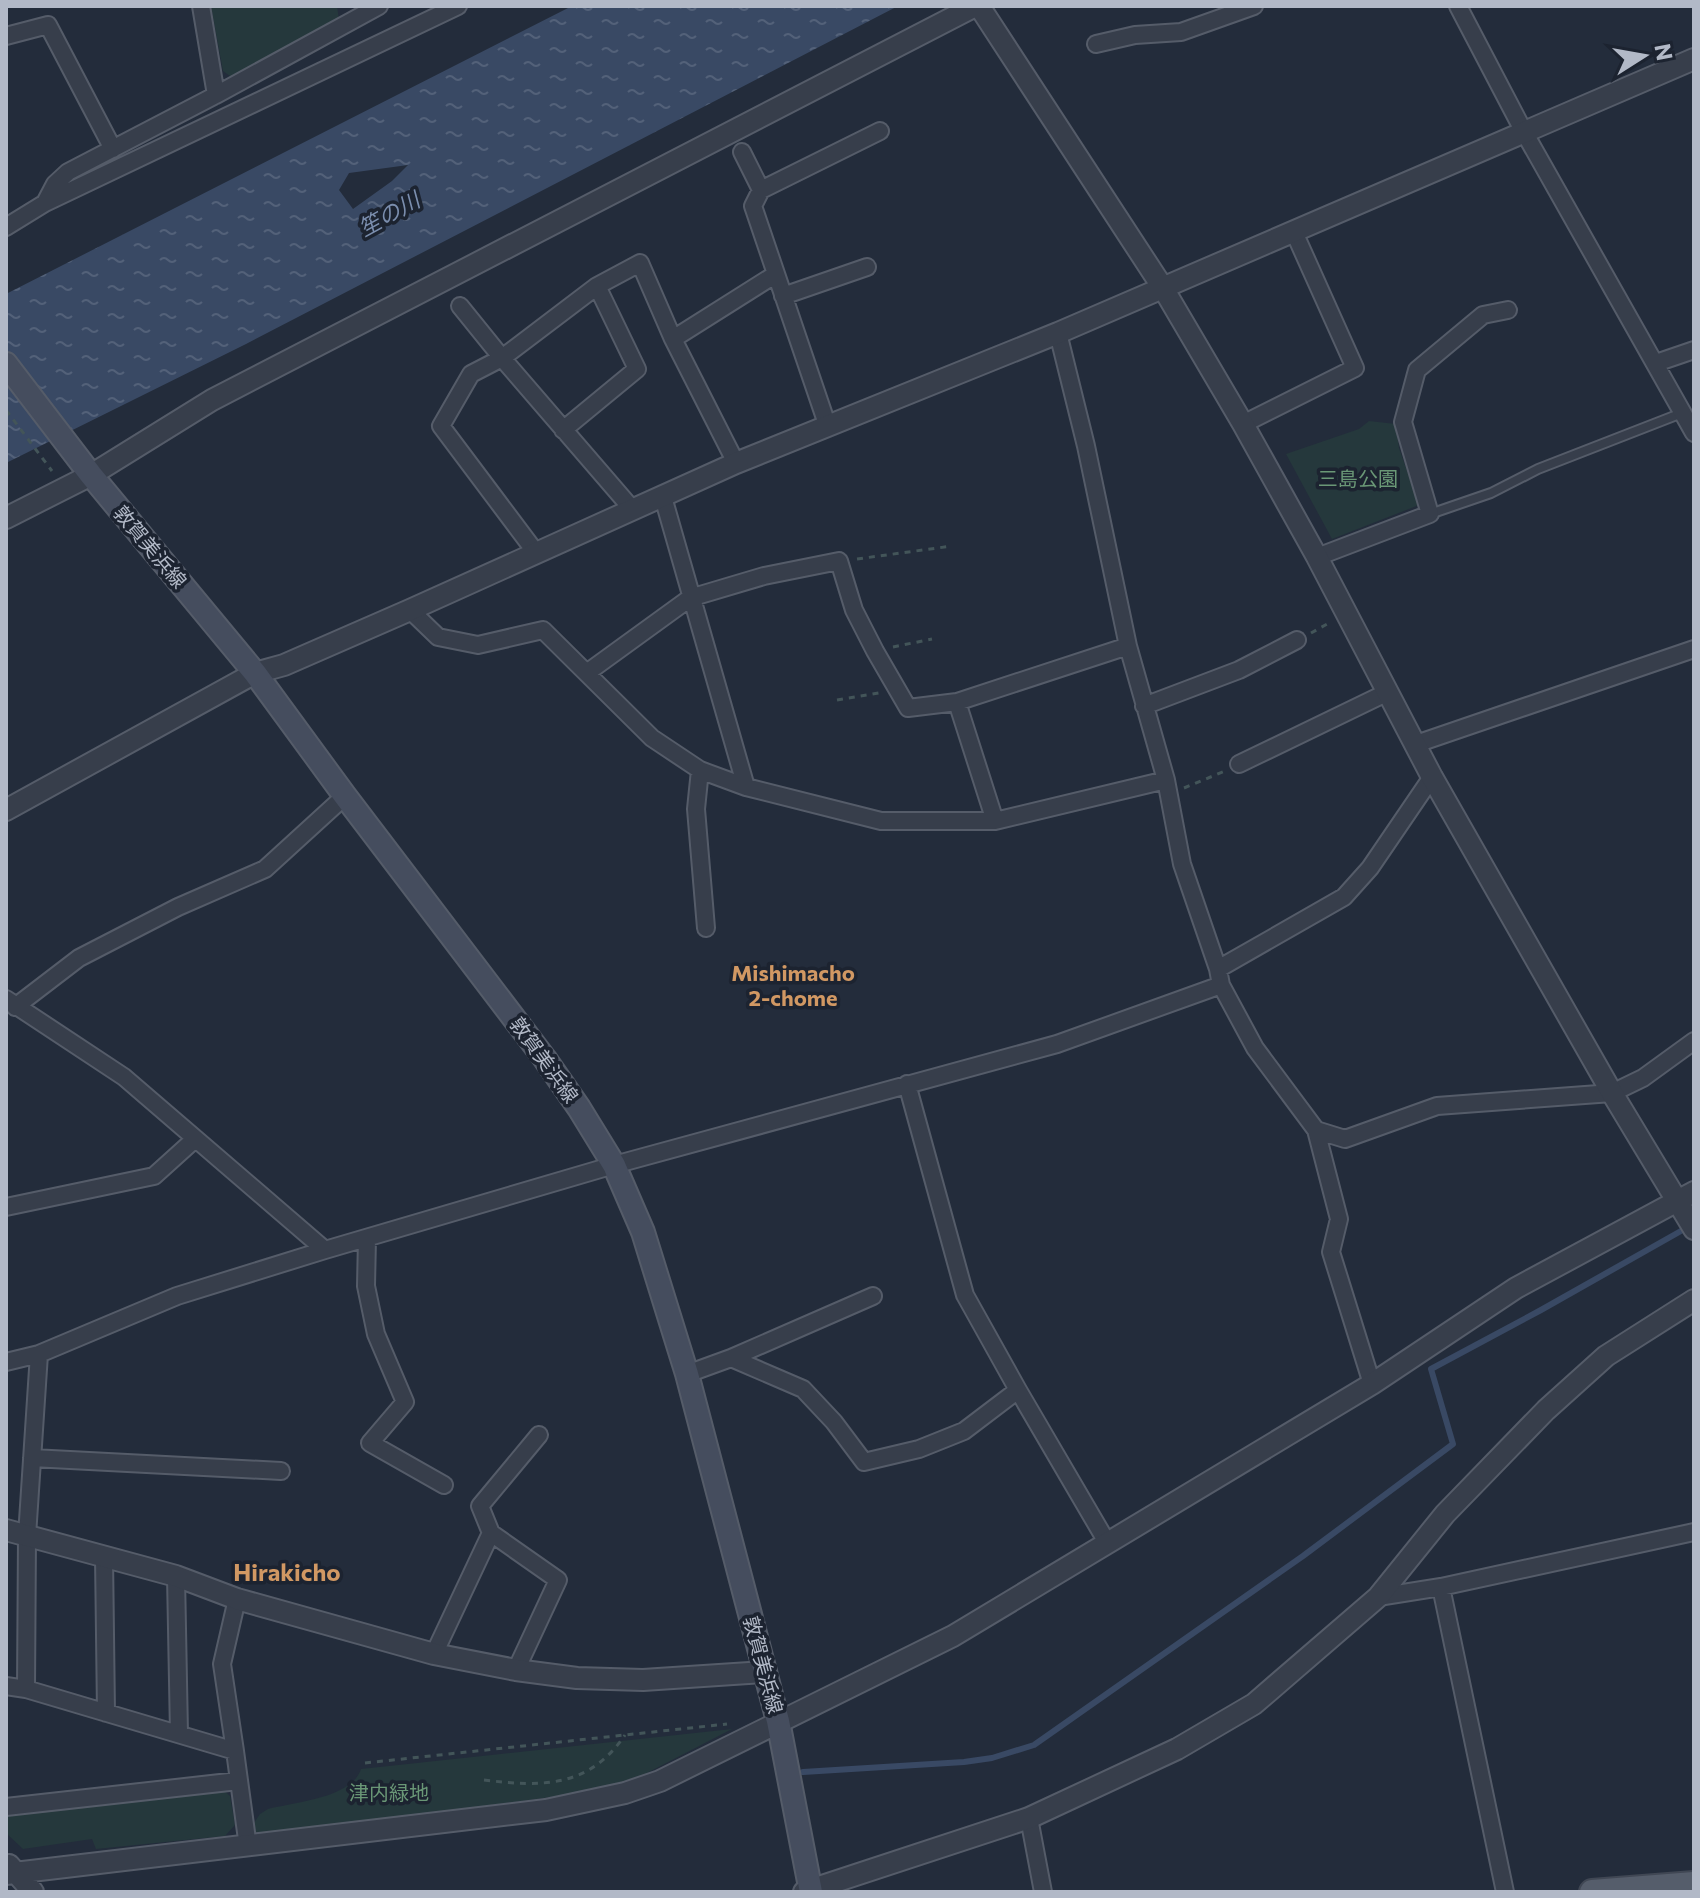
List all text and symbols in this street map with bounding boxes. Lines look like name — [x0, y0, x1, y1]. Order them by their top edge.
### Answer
north arrow — [1604, 16, 1684, 96]
text: N — [1649, 41, 1679, 63]
water label: 笙の川 — [353, 185, 426, 241]
park label: 三島公園 — [1318, 466, 1398, 490]
street label: 敦賀美浜線 — [109, 500, 192, 592]
district label: Mishimacho 2-chome — [731, 959, 855, 1011]
street label: 敦賀美浜線 — [506, 1012, 584, 1107]
district label: Hirakicho — [233, 1557, 341, 1586]
street label: 敦賀美浜線 — [739, 1613, 788, 1716]
park label: 津内緑地 — [349, 1780, 429, 1804]

